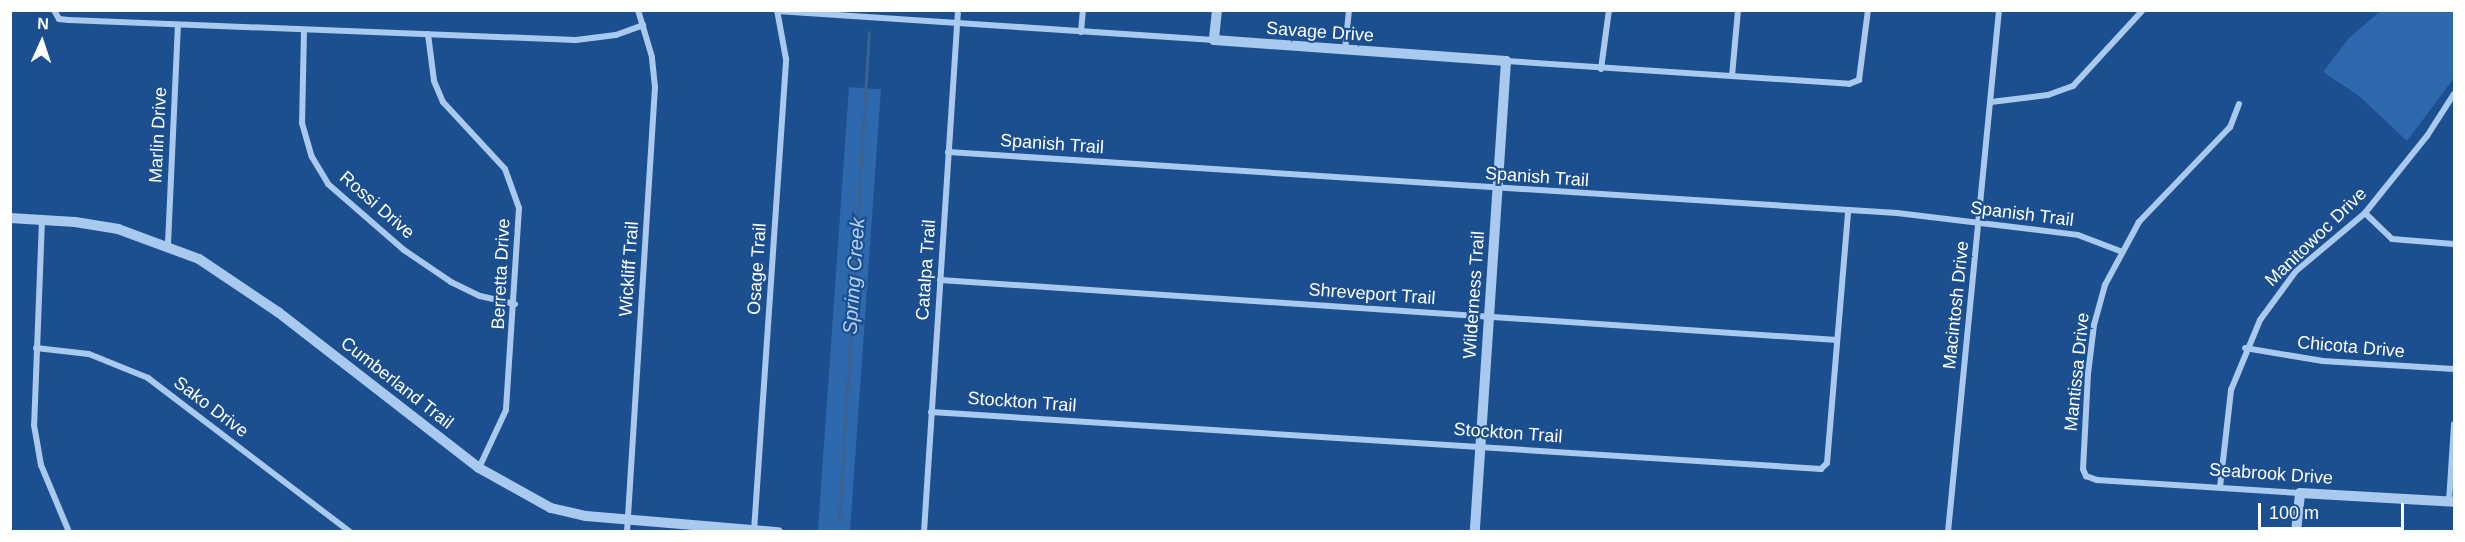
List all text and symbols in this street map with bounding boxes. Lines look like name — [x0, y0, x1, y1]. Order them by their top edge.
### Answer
north arrow — [12, 12, 72, 72]
text: N — [37, 15, 49, 32]
street label: Savage Drive — [1265, 17, 1375, 47]
street label: Marlin Drive — [145, 86, 171, 184]
street label: Spanish Trail — [999, 130, 1105, 158]
street label: Spanish Trail — [1484, 163, 1590, 191]
street label: Rossi Drive — [335, 167, 419, 243]
street label: Manitowoc Drive — [2261, 183, 2371, 291]
street label: Spanish Trail — [1969, 197, 2075, 231]
water label: Spring Creek — [838, 217, 870, 335]
street label: Berretta Drive — [487, 218, 515, 330]
street label: Catalpa Trail — [912, 219, 940, 321]
street label: Wickliff Trail — [615, 220, 643, 318]
street label: Osage Trail — [743, 222, 771, 316]
street label: Wilderness Trail — [1459, 230, 1489, 360]
street label: Macintosh Drive — [1939, 240, 1973, 370]
street label: Shreveport Trail — [1308, 279, 1436, 309]
street label: Mantissa Drive — [2060, 312, 2094, 432]
street label: Cumberland Trail — [336, 332, 458, 434]
street label: Chicota Drive — [2296, 332, 2406, 362]
street label: Sako Drive — [169, 372, 253, 442]
street label: Stockton Trail — [967, 387, 1077, 417]
street label: Stockton Trail — [1453, 418, 1563, 448]
street label: Seabrook Drive — [2208, 459, 2334, 489]
scale bar — [2261, 491, 2406, 529]
text: 100 m — [2269, 503, 2319, 523]

